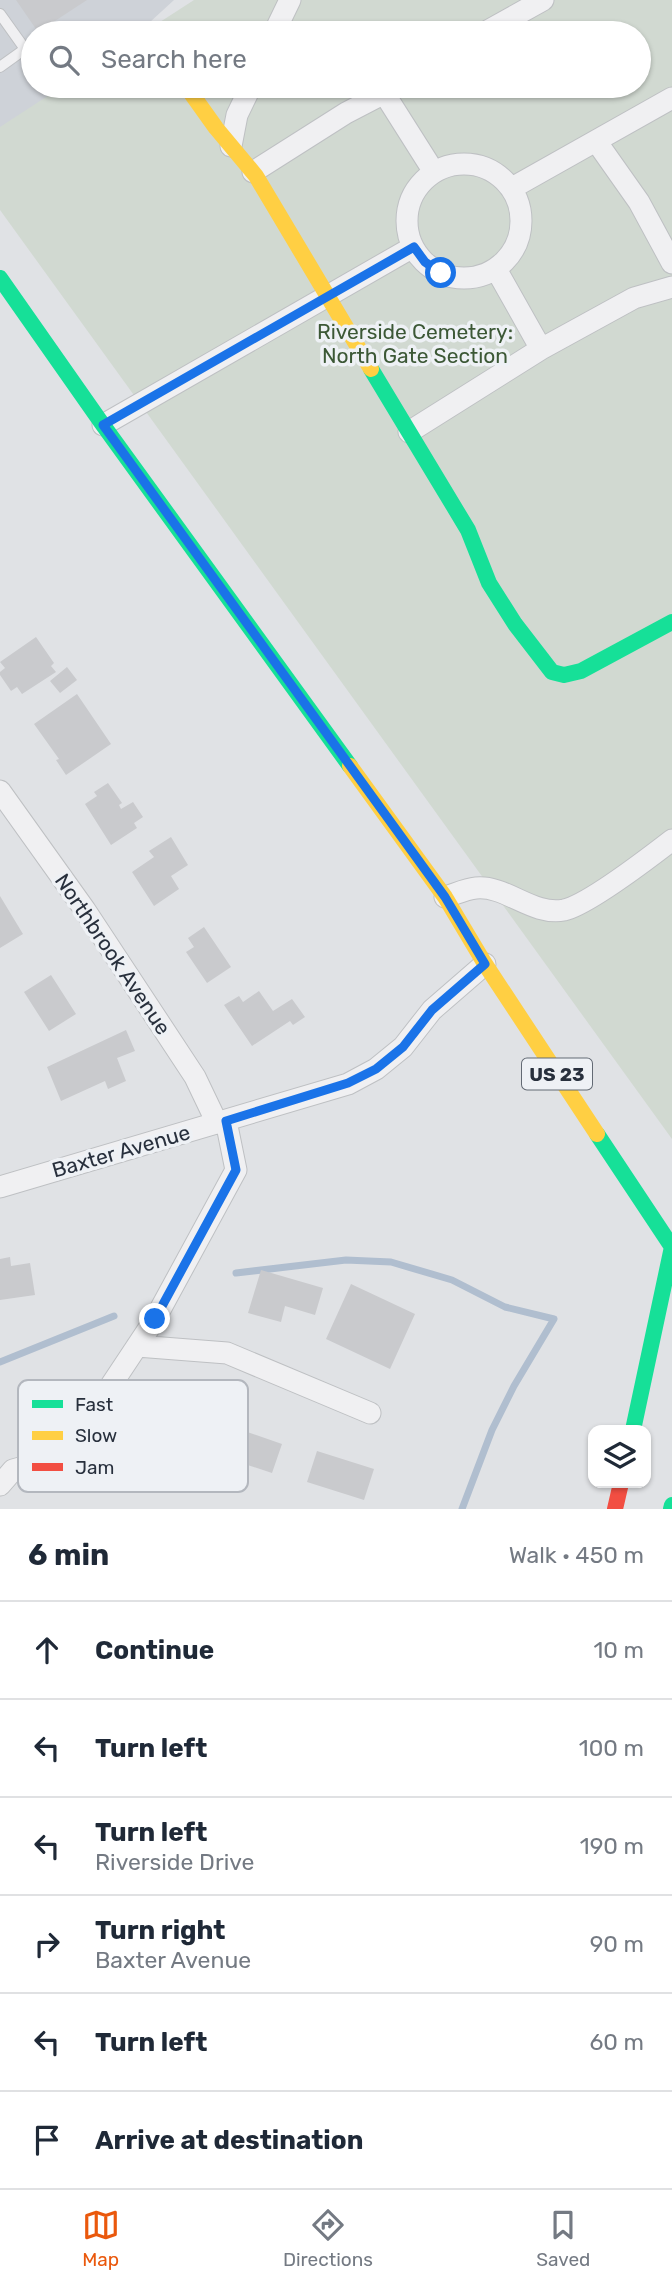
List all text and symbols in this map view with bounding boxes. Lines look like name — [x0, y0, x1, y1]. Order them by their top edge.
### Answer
search box — [21, 21, 651, 98]
icon: search — [45, 41, 83, 79]
text: Search here — [101, 44, 247, 75]
route start — [425, 257, 456, 288]
park label: Riverside Cemetery: North Gate Section — [317, 319, 513, 368]
street label: Northbrook Avenue — [50, 869, 176, 1039]
road number: US 23 — [522, 1058, 592, 1090]
street label: Baxter Avenue — [49, 1119, 193, 1183]
route end — [139, 1303, 170, 1334]
legend — [18, 1380, 248, 1492]
text: Fast — [75, 1393, 114, 1416]
text: Slow — [75, 1424, 117, 1447]
map controls — [588, 1425, 651, 1488]
button: layers — [588, 1425, 651, 1488]
text: Jam — [75, 1456, 114, 1479]
text: 6 min — [28, 1537, 109, 1573]
text: Walk · 450 m — [509, 1541, 644, 1569]
icon: ahead — [28, 1631, 66, 1669]
text: Continue — [95, 1635, 214, 1666]
text: 10 m — [593, 1636, 644, 1664]
icon: left — [28, 1729, 66, 1767]
text: Turn left — [95, 1733, 207, 1764]
text: 100 m — [579, 1734, 644, 1762]
text: Turn left — [95, 1817, 207, 1848]
icon: left — [28, 1827, 66, 1865]
text: 190 m — [580, 1832, 644, 1860]
text: Riverside Drive — [95, 1848, 254, 1876]
text: Turn right — [95, 1915, 225, 1946]
icon: right — [28, 1925, 66, 1963]
text: 90 m — [590, 1930, 644, 1958]
text: Baxter Avenue — [95, 1946, 251, 1974]
icon: left — [28, 2023, 66, 2061]
text: Turn left — [95, 2027, 207, 2058]
text: 60 m — [589, 2028, 644, 2056]
icon: arrive — [28, 2121, 66, 2159]
text: Arrive at destination — [95, 2125, 363, 2156]
tab: Map — [82, 2206, 120, 2271]
tab: Directions — [283, 2206, 373, 2271]
tab: Saved — [536, 2206, 590, 2271]

